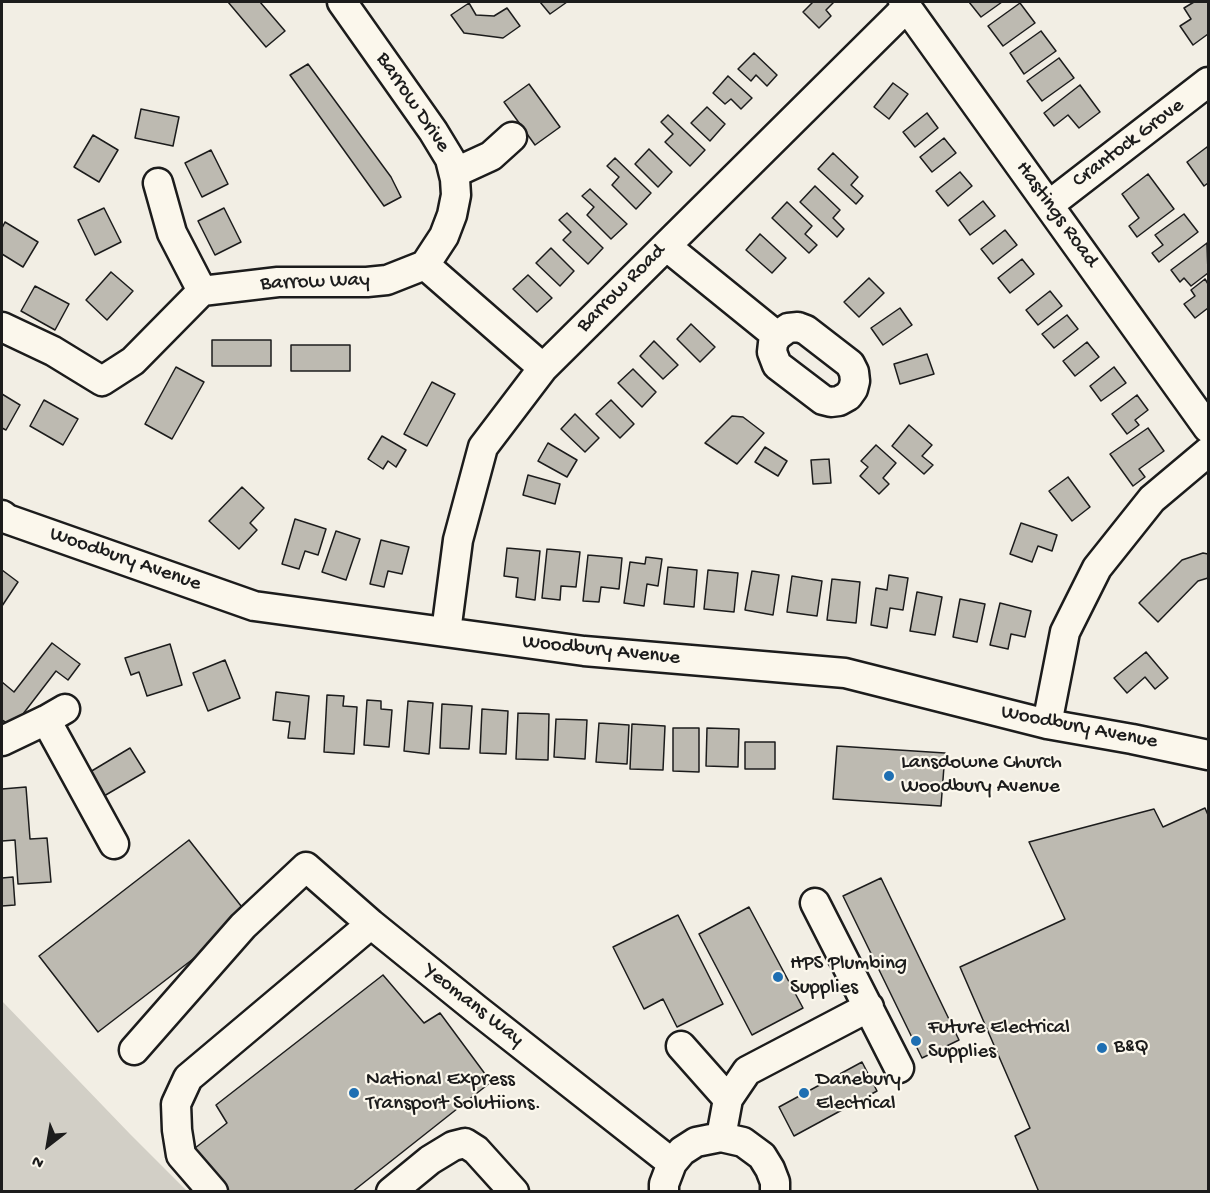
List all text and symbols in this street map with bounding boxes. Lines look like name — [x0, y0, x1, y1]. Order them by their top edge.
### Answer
street label: Barrow Drive — [369, 48, 455, 158]
street label: Crantock Grove — [1068, 94, 1190, 194]
street label: Hastings Road — [1009, 157, 1103, 273]
street label: Barrow Road — [572, 239, 672, 339]
street label: Barrow Way — [260, 269, 370, 297]
street label: Woodbury Avenue — [46, 522, 204, 598]
street label: Woodbury Avenue — [521, 630, 681, 672]
street label: Woodbury Avenue — [999, 700, 1159, 756]
place label: Lansdowne Church Woodbury Avenue — [901, 751, 1062, 801]
marker: Lansdowne Church Woodbury Avenue — [882, 769, 896, 783]
place label: HPS Plumbing Supplies — [790, 952, 907, 1002]
street label: Yeomans Way — [418, 959, 528, 1053]
marker: HPS Plumbing Supplies — [771, 970, 785, 984]
place label: Future Electrical Supplies — [928, 1016, 1070, 1066]
marker: Future Electrical Supplies — [909, 1034, 923, 1048]
place label: B&Q — [1114, 1035, 1149, 1061]
marker: B&Q — [1095, 1041, 1109, 1055]
place label: National Express Transport Solutiions. — [366, 1068, 541, 1118]
place label: Danebury Electrical — [816, 1068, 901, 1118]
marker: National Express Transport Solutiions. — [347, 1086, 361, 1100]
marker: Danebury Electrical — [797, 1086, 811, 1100]
north arrow — [18, 1115, 78, 1175]
text: N — [29, 1150, 48, 1172]

